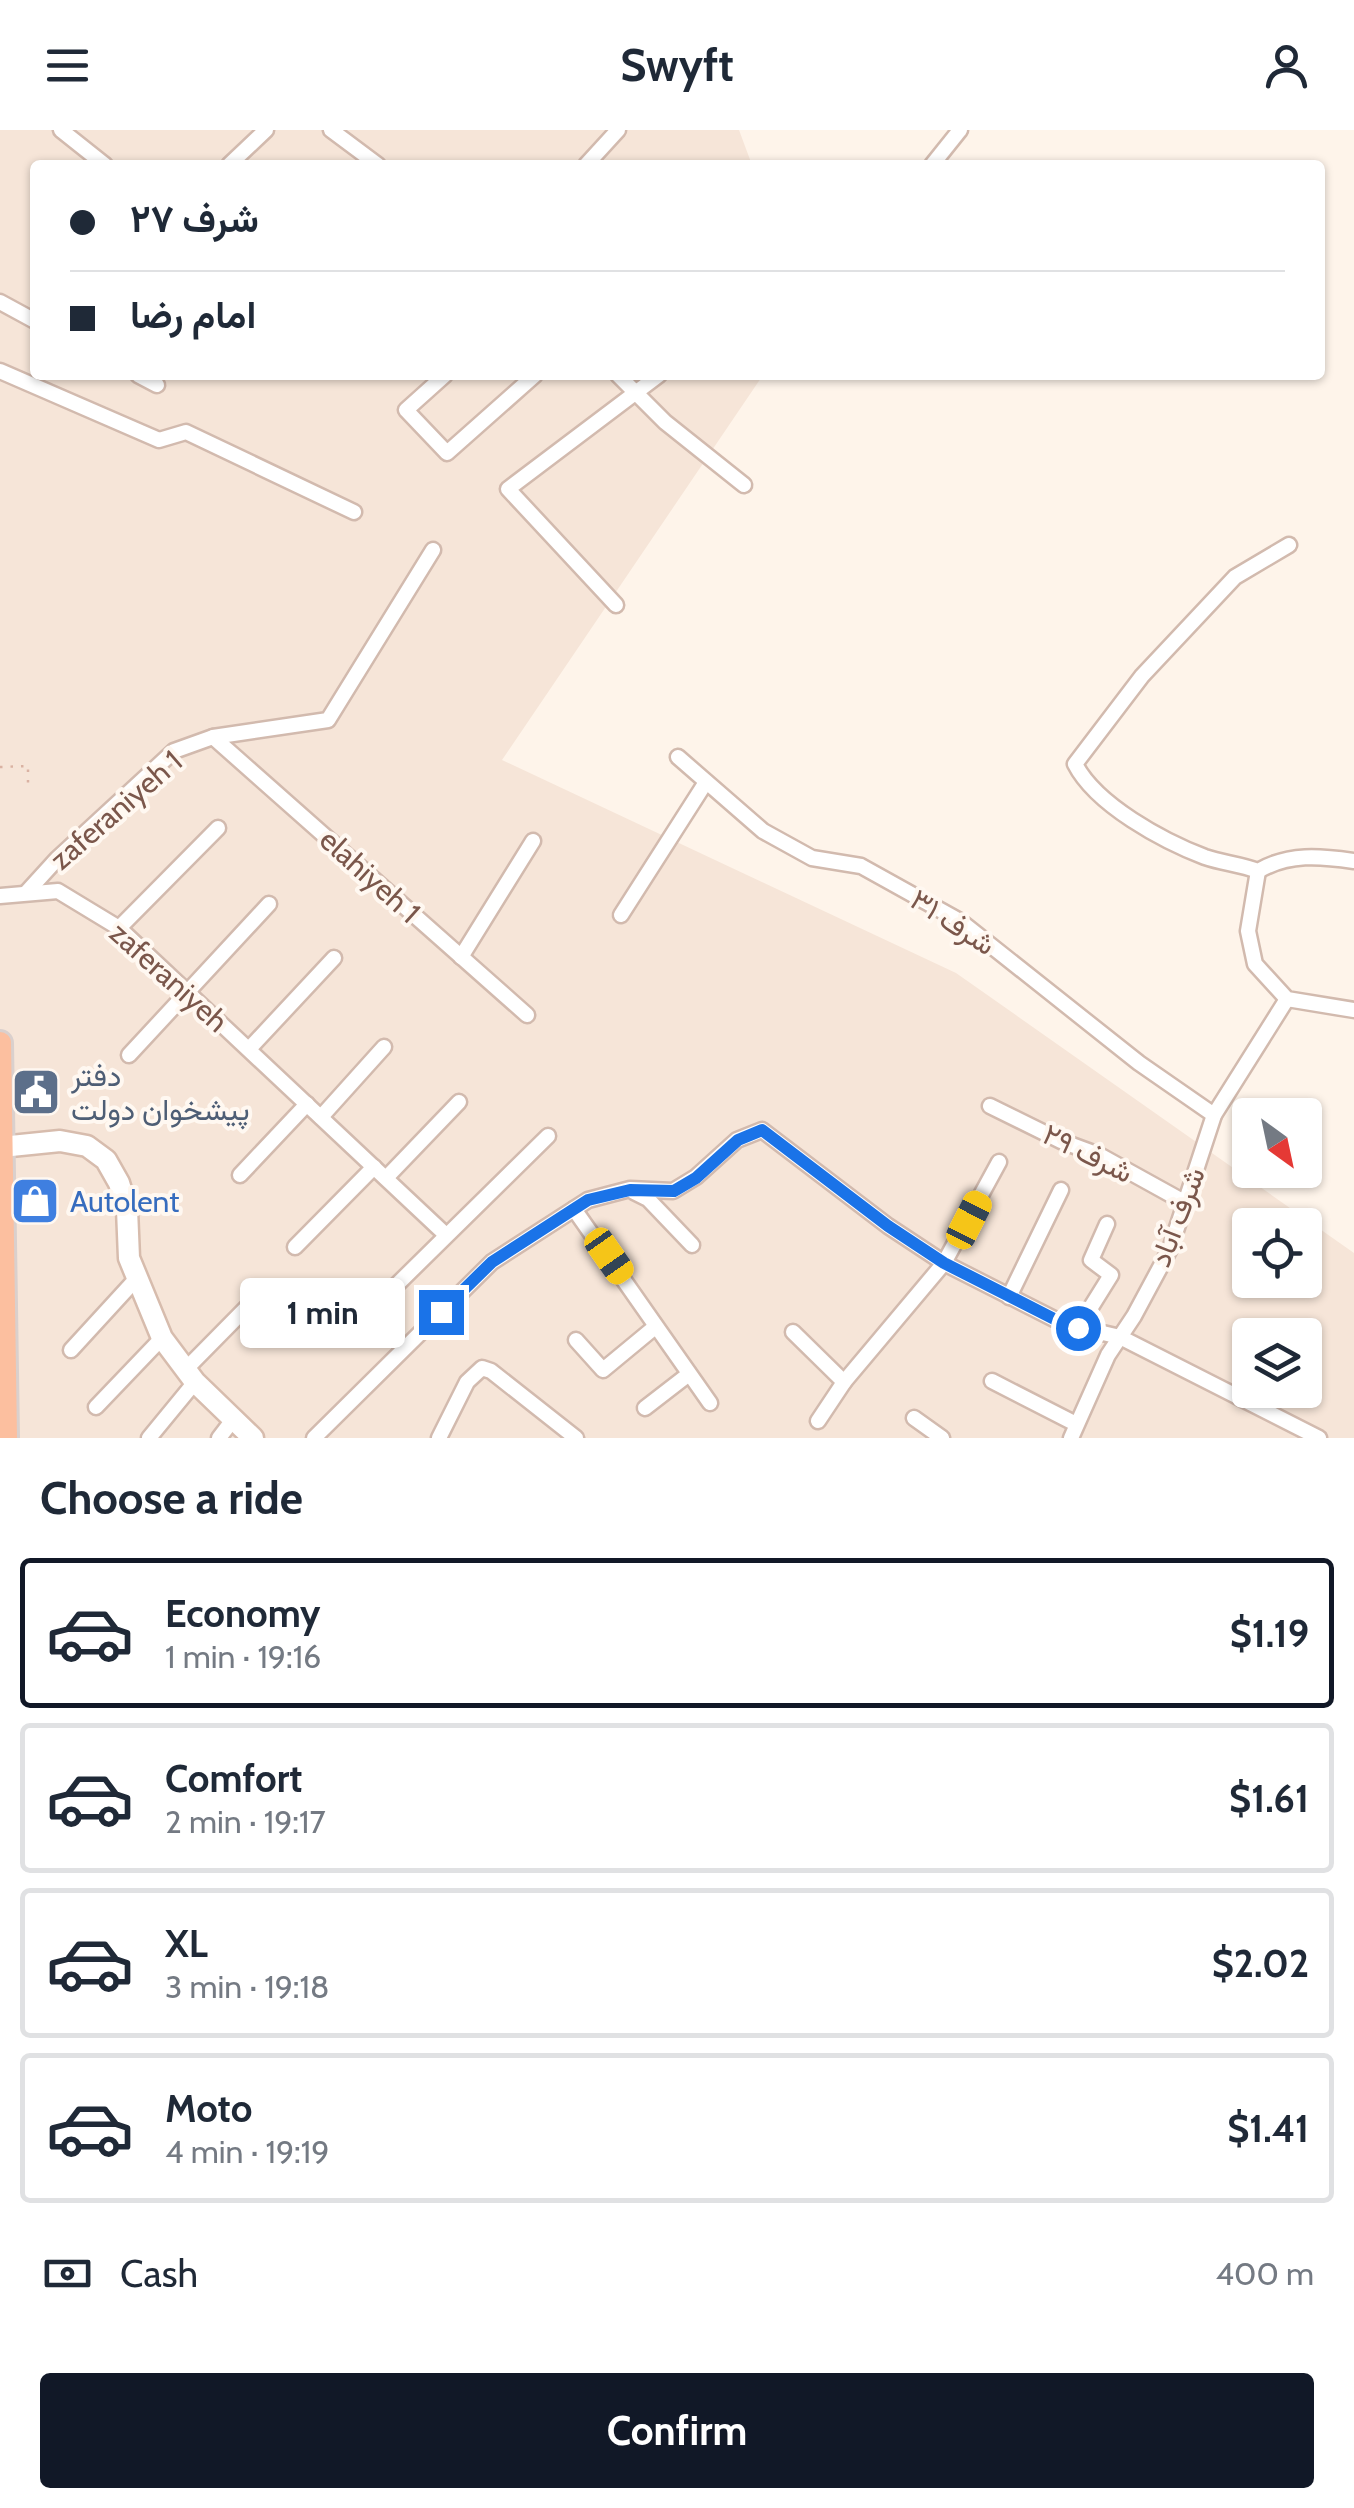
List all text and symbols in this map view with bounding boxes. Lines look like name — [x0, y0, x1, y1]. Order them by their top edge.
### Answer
icon: menu — [40, 38, 95, 93]
text: Swyft — [620, 38, 734, 92]
icon: person — [1259, 38, 1314, 93]
text: شرف ۲۷ — [130, 195, 259, 242]
text: امام رضا — [130, 291, 256, 338]
street label: zaferaniyeh 1 — [42, 743, 190, 877]
street label: elahiyeh 1 — [312, 821, 428, 931]
street label: شرف ۳۱ — [903, 881, 1003, 963]
street label: zaferaniyeh — [102, 914, 236, 1040]
place label: دفتر پیشخوان دولت — [70, 1057, 250, 1130]
public building icon: دفتر پیشخوان دولت — [10, 1066, 62, 1118]
north arrow — [1232, 1098, 1322, 1188]
map controls — [1232, 1098, 1322, 1408]
street label: شرف ۲۹ — [1037, 1115, 1139, 1191]
street label: شرف آباد — [1141, 1162, 1213, 1272]
shop icon: Autolent — [9, 1175, 61, 1227]
place label: Autolent — [70, 1183, 179, 1220]
car — [942, 1186, 996, 1254]
button: locate — [1232, 1208, 1322, 1298]
car — [580, 1223, 638, 1289]
callout: 1 min — [241, 1277, 406, 1347]
route end — [419, 1290, 464, 1335]
text: 1 min — [286, 1293, 359, 1332]
route start — [1056, 1306, 1101, 1351]
button: layers — [1232, 1318, 1322, 1408]
text: Choose a ride — [40, 1471, 303, 1525]
icon: car — [45, 1588, 135, 1678]
text: Economy — [165, 1590, 320, 1637]
text: $1.19 — [1230, 1610, 1309, 1657]
text: 1 min · 19:16 — [165, 1637, 321, 1676]
icon: car — [45, 1753, 135, 1843]
text: Comfort — [165, 1755, 302, 1802]
text: $1.61 — [1229, 1775, 1309, 1822]
text: 2 min · 19:17 — [165, 1802, 326, 1841]
icon: car — [45, 1918, 135, 2008]
text: XL — [165, 1920, 208, 1967]
text: $2.02 — [1212, 1940, 1309, 1987]
text: 3 min · 19:18 — [165, 1967, 329, 2006]
icon: car — [45, 2083, 135, 2173]
text: Moto — [165, 2085, 252, 2132]
text: $1.41 — [1227, 2105, 1309, 2152]
text: 4 min · 19:19 — [165, 2132, 329, 2171]
icon: cash — [40, 2246, 95, 2301]
text: Cash — [120, 2250, 198, 2297]
text: 400 m — [1216, 2254, 1314, 2293]
button: Confirm — [40, 2373, 1314, 2488]

